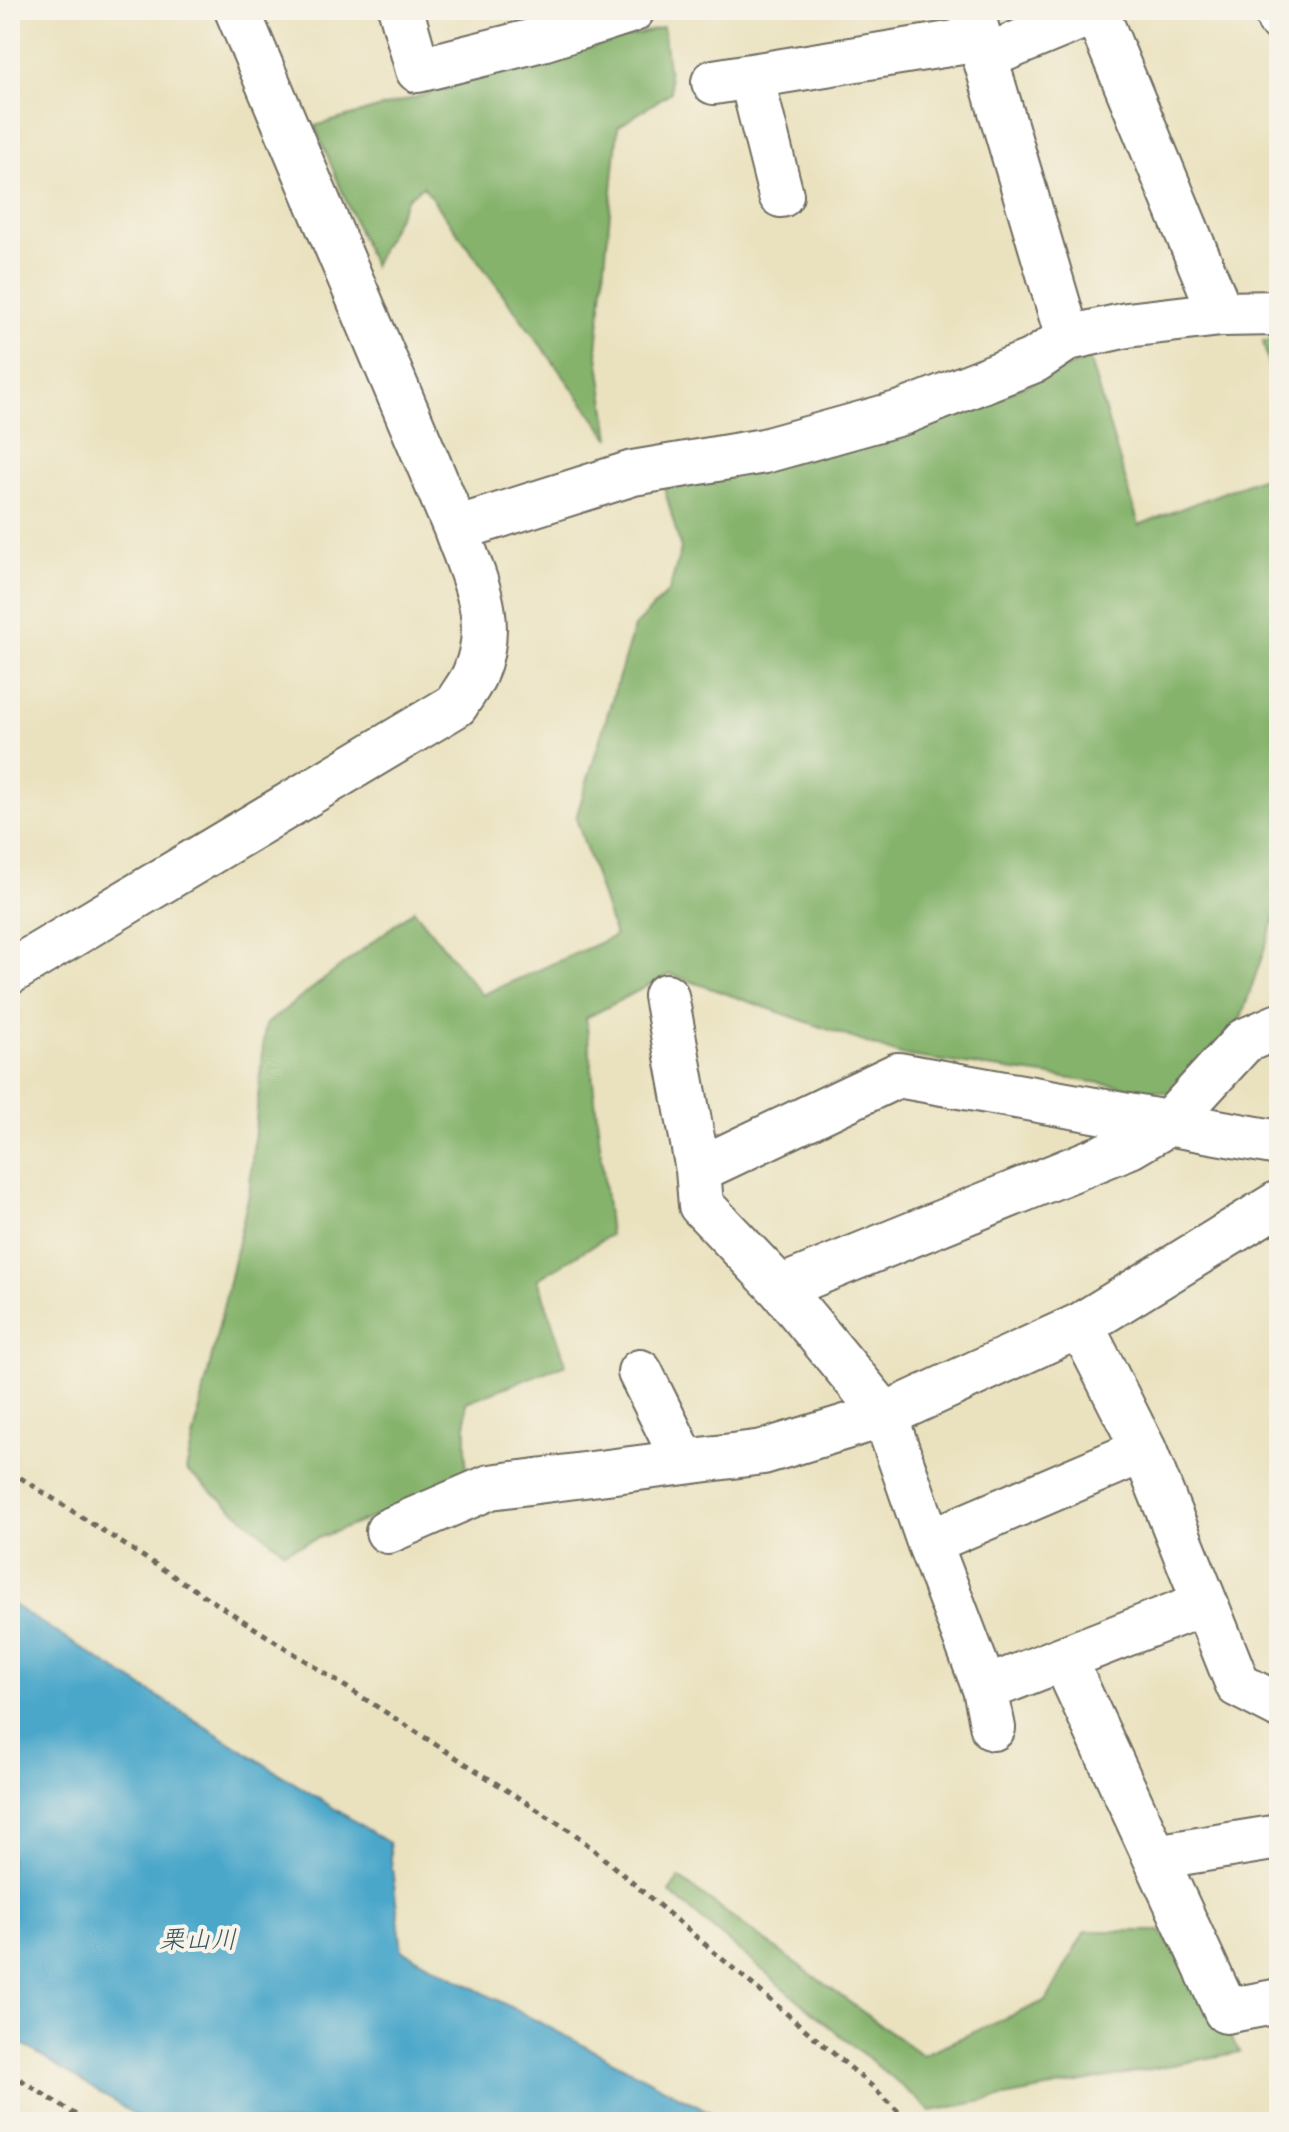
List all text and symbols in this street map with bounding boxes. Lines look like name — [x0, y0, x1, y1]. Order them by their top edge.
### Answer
water label: 栗山川 — [159, 1921, 237, 1955]

